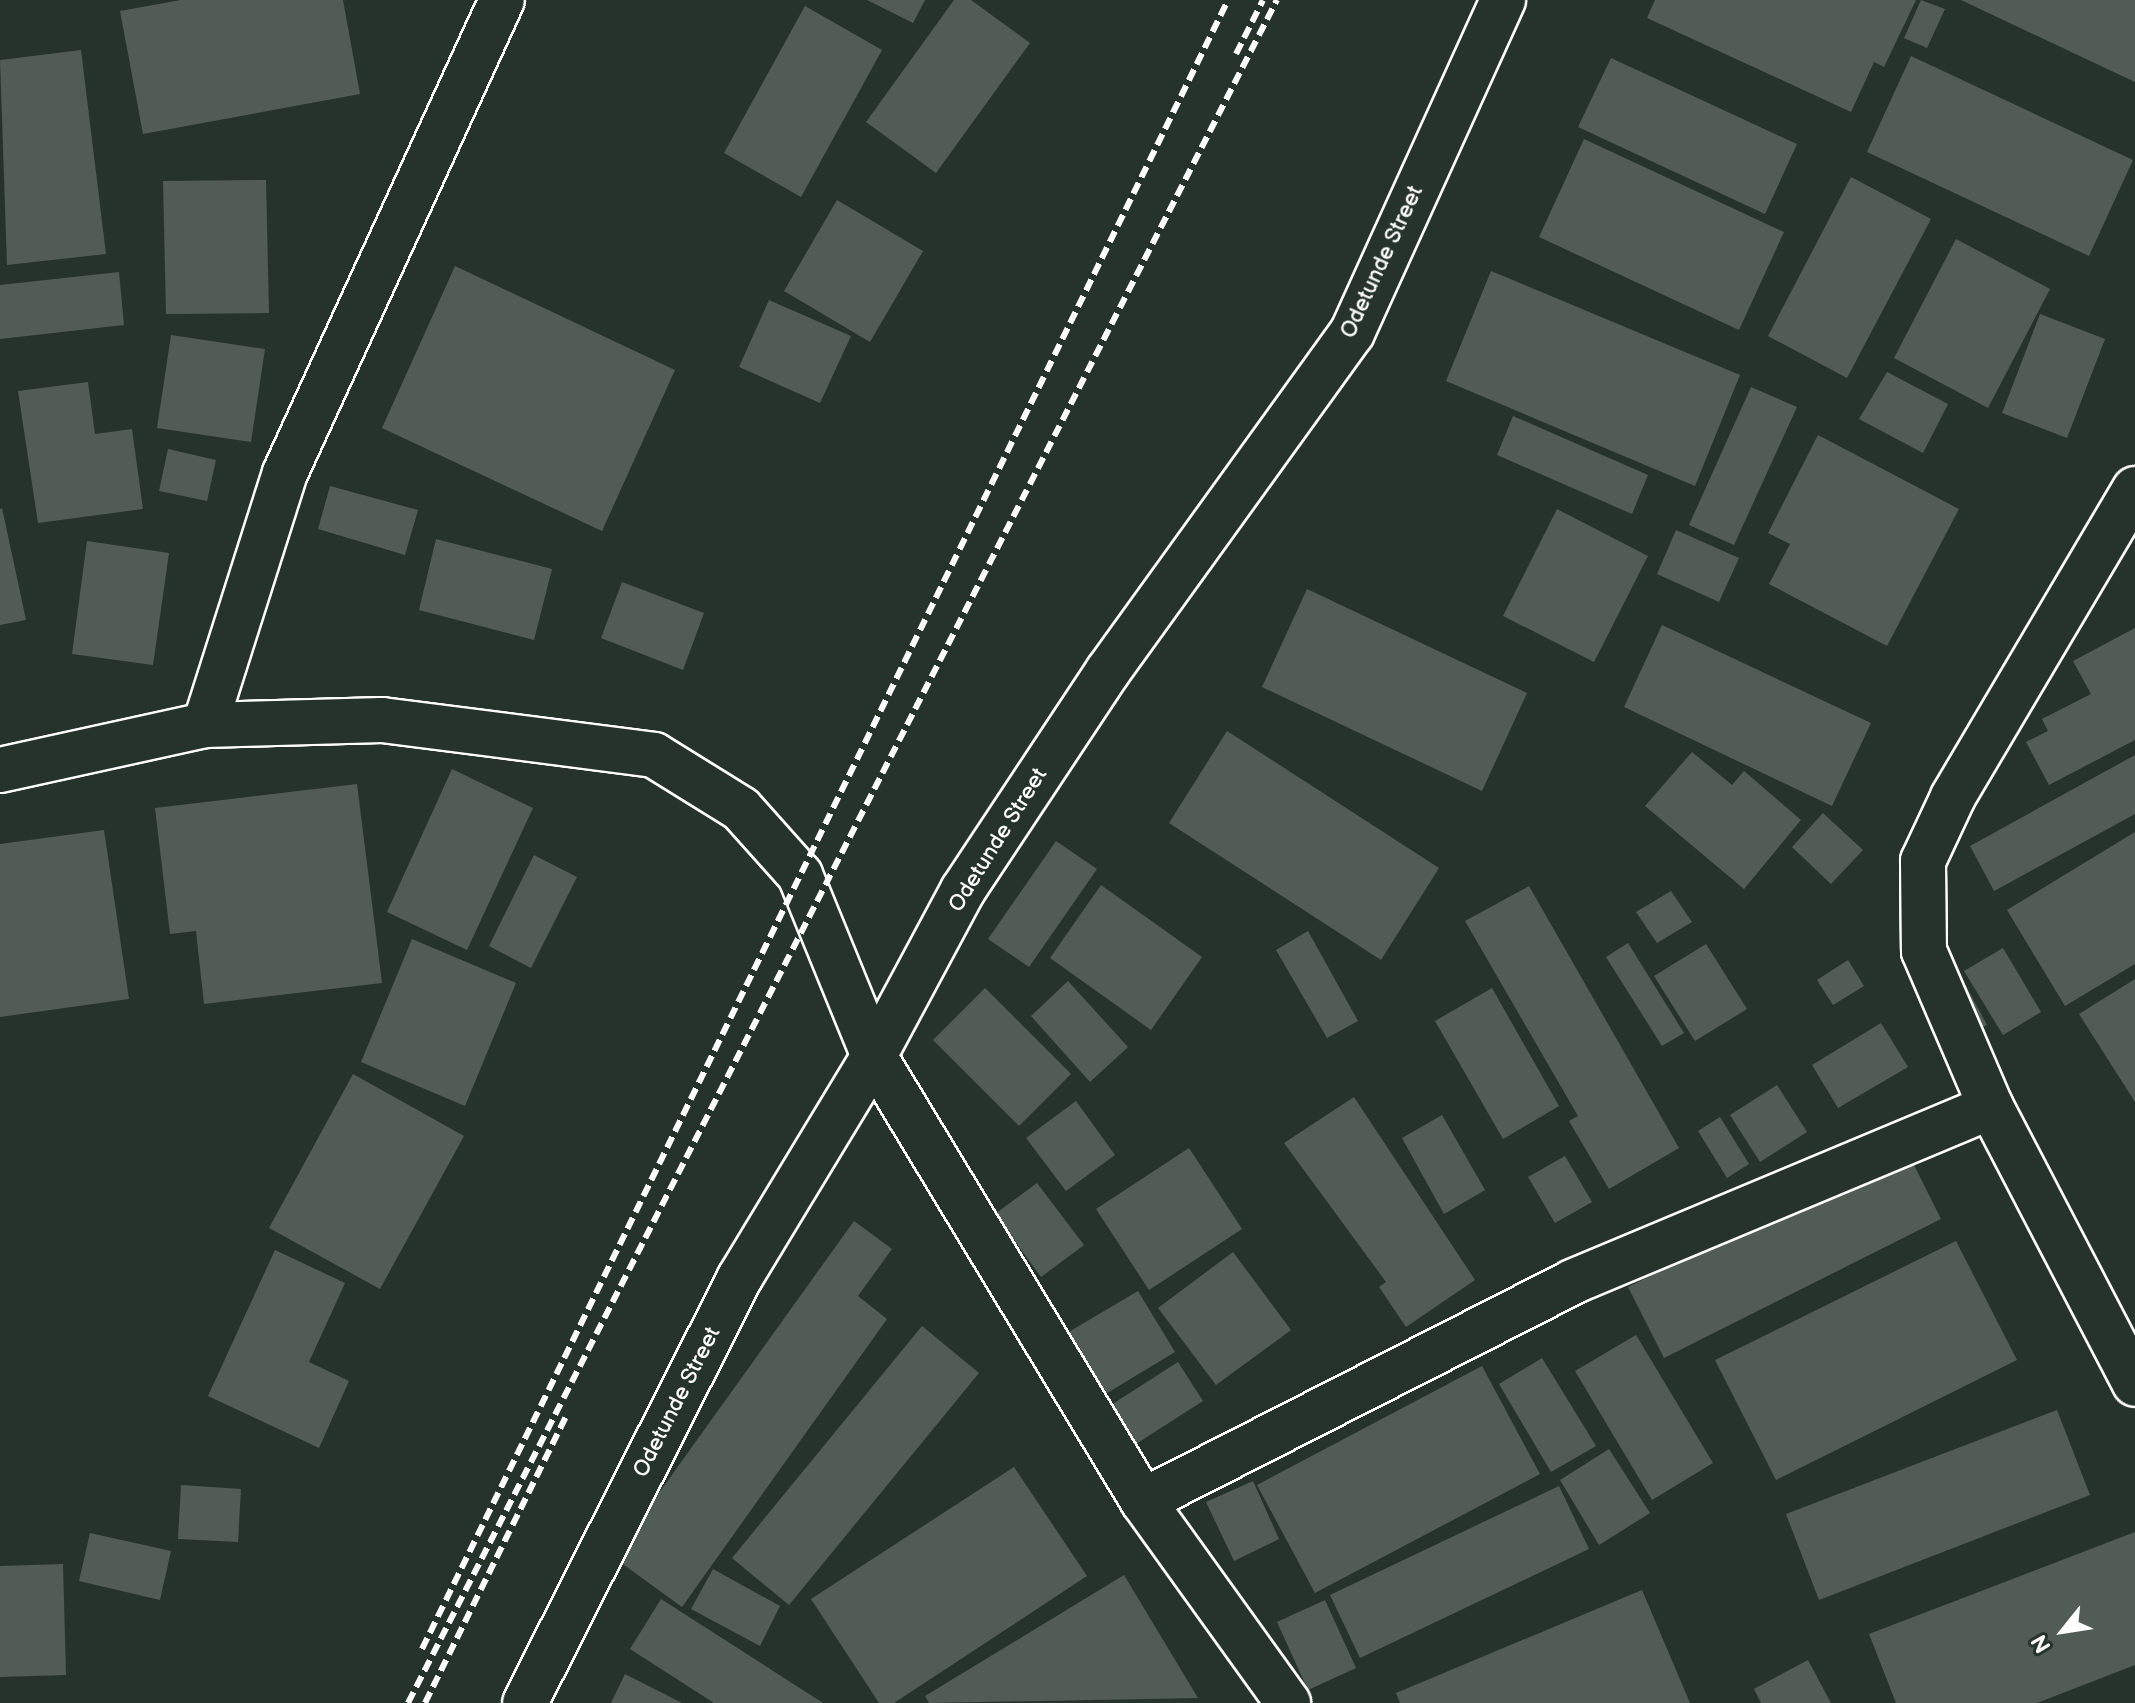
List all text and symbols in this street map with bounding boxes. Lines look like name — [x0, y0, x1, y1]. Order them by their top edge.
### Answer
street label: Odetunde Street — [1335, 181, 1429, 343]
street label: Odetunde Street — [943, 763, 1053, 917]
street label: Odetunde Street — [628, 1322, 726, 1482]
north arrow — [2023, 1591, 2103, 1671]
text: N — [2026, 1629, 2058, 1657]

